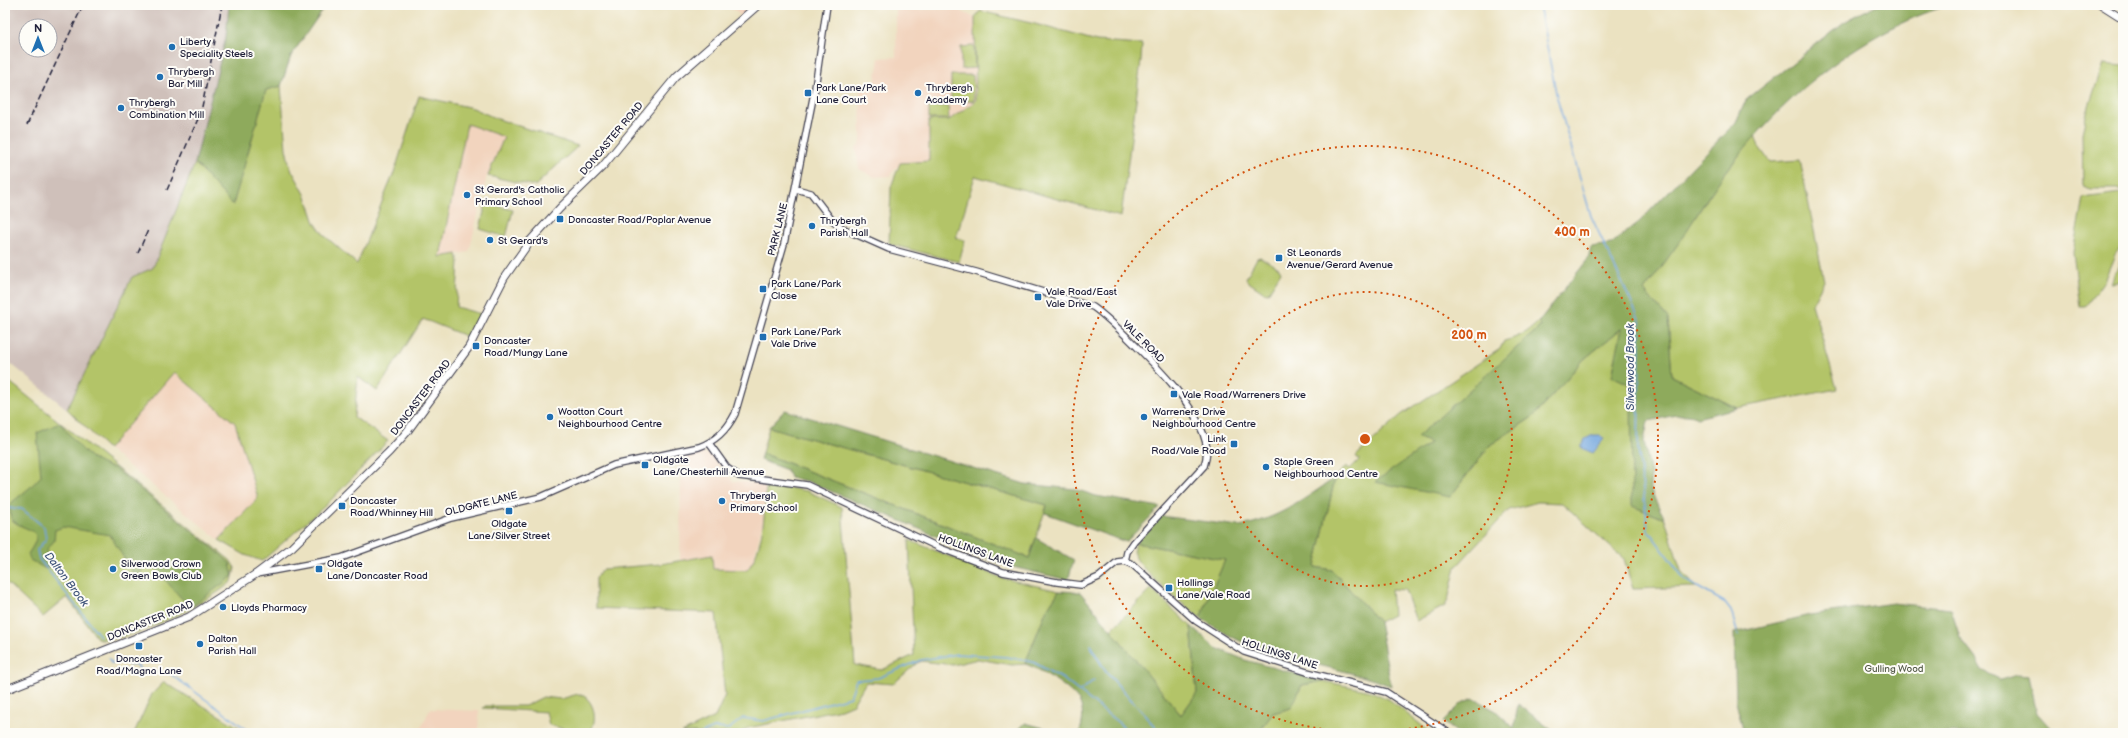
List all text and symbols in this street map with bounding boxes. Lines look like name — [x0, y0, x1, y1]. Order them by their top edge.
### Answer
north arrow — [18, 18, 58, 58]
text: N — [34, 22, 42, 35]
place label: Liberty Speciality Steels — [180, 36, 253, 60]
marker: Liberty Speciality Steels — [167, 42, 177, 52]
place label: Thrybergh Bar Mill — [168, 66, 215, 90]
marker: Thrybergh Bar Mill — [155, 72, 165, 82]
place label: Park Lane/Park Lane Court — [816, 82, 886, 106]
place label: Thrybergh Academy — [926, 82, 973, 106]
marker: Park Lane/Park Lane Court — [803, 88, 813, 98]
marker: Thrybergh Academy — [913, 88, 923, 98]
place label: Thrybergh Combination Mill — [129, 97, 204, 121]
street label: DONCASTER ROAD — [578, 100, 646, 178]
marker: Thrybergh Combination Mill — [116, 103, 126, 113]
place label: St Gerard's Catholic Primary School — [475, 184, 565, 208]
marker: St Gerard's Catholic Primary School — [462, 190, 472, 200]
street label: PARK LANE — [766, 201, 790, 257]
marker: Doncaster Road/Poplar Avenue — [555, 214, 565, 224]
place label: Doncaster Road/Poplar Avenue — [568, 214, 711, 226]
place label: Thrybergh Parish Hall — [820, 215, 868, 239]
marker: Thrybergh Parish Hall — [807, 221, 817, 231]
text: 400 m — [1554, 225, 1590, 240]
marker: St Gerard's — [485, 235, 495, 245]
place label: St Gerard's — [498, 235, 548, 247]
place label: St Leonards Avenue/Gerard Avenue — [1287, 247, 1393, 271]
marker: St Leonards Avenue/Gerard Avenue — [1274, 253, 1284, 263]
place label: Park Lane/Park Close — [771, 278, 841, 302]
marker: Park Lane/Park Close — [758, 284, 768, 294]
place label: Vale Road/East Vale Drive — [1046, 286, 1117, 310]
marker: Vale Road/East Vale Drive — [1033, 292, 1043, 302]
street label: VALE ROAD — [1120, 318, 1167, 365]
water label: Silverwood Brook — [1624, 323, 1637, 410]
place label: Park Lane/Park Vale Drive — [771, 326, 841, 350]
text: 200 m — [1451, 328, 1487, 343]
marker: Park Lane/Park Vale Drive — [758, 332, 768, 342]
place label: Doncaster Road/Mungy Lane — [484, 335, 568, 359]
marker: Doncaster Road/Mungy Lane — [471, 341, 481, 351]
street label: DONCASTER ROAD — [388, 357, 453, 438]
marker: Vale Road/Warreners Drive — [1169, 389, 1179, 399]
place label: Vale Road/Warreners Drive — [1182, 389, 1306, 401]
place label: Wootton Court Neighbourhood Centre — [558, 406, 662, 430]
place label: Warreners Drive Neighbourhood Centre — [1152, 406, 1256, 430]
marker: Wootton Court Neighbourhood Centre — [545, 412, 555, 422]
marker: Warreners Drive Neighbourhood Centre — [1139, 412, 1149, 422]
centre of rings — [1358, 432, 1372, 446]
place label: Link Road/Vale Road — [1151, 433, 1226, 457]
marker: Link Road/Vale Road — [1229, 439, 1239, 449]
place label: Oldgate Lane/Chesterhill Avenue — [653, 454, 765, 478]
place label: Staple Green Neighbourhood Centre — [1274, 456, 1378, 480]
marker: Oldgate Lane/Chesterhill Avenue — [640, 460, 650, 470]
marker: Staple Green Neighbourhood Centre — [1261, 462, 1271, 472]
street label: OLDGATE LANE — [444, 489, 519, 519]
place label: Thrybergh Primary School — [730, 490, 797, 514]
place label: Doncaster Road/Whinney Hill — [350, 495, 433, 519]
marker: Thrybergh Primary School — [717, 496, 727, 506]
marker: Doncaster Road/Whinney Hill — [337, 501, 347, 511]
marker: Oldgate Lane/Silver Street — [504, 506, 514, 516]
place label: Oldgate Lane/Silver Street — [468, 518, 550, 542]
street label: HOLLINGS LANE — [936, 532, 1015, 570]
water label: Dalton Brook — [42, 549, 92, 610]
place label: Silverwood Crown Green Bowls Club — [121, 558, 202, 582]
place label: Oldgate Lane/Doncaster Road — [327, 558, 428, 582]
marker: Silverwood Crown Green Bowls Club — [108, 564, 118, 574]
marker: Oldgate Lane/Doncaster Road — [314, 564, 324, 574]
place label: Hollings Lane/Vale Road — [1177, 577, 1250, 601]
marker: Hollings Lane/Vale Road — [1164, 583, 1174, 593]
street label: DONCASTER ROAD — [106, 598, 195, 644]
marker: Lloyds Pharmacy — [218, 602, 228, 612]
place label: Lloyds Pharmacy — [231, 602, 307, 614]
place label: Dalton Parish Hall — [208, 633, 256, 657]
street label: HOLLINGS LANE — [1240, 636, 1320, 672]
marker: Dalton Parish Hall — [195, 639, 205, 649]
marker: Doncaster Road/Magna Lane — [134, 641, 144, 651]
place label: Doncaster Road/Magna Lane — [96, 653, 182, 677]
park label: Gulling Wood — [1864, 663, 1924, 675]

